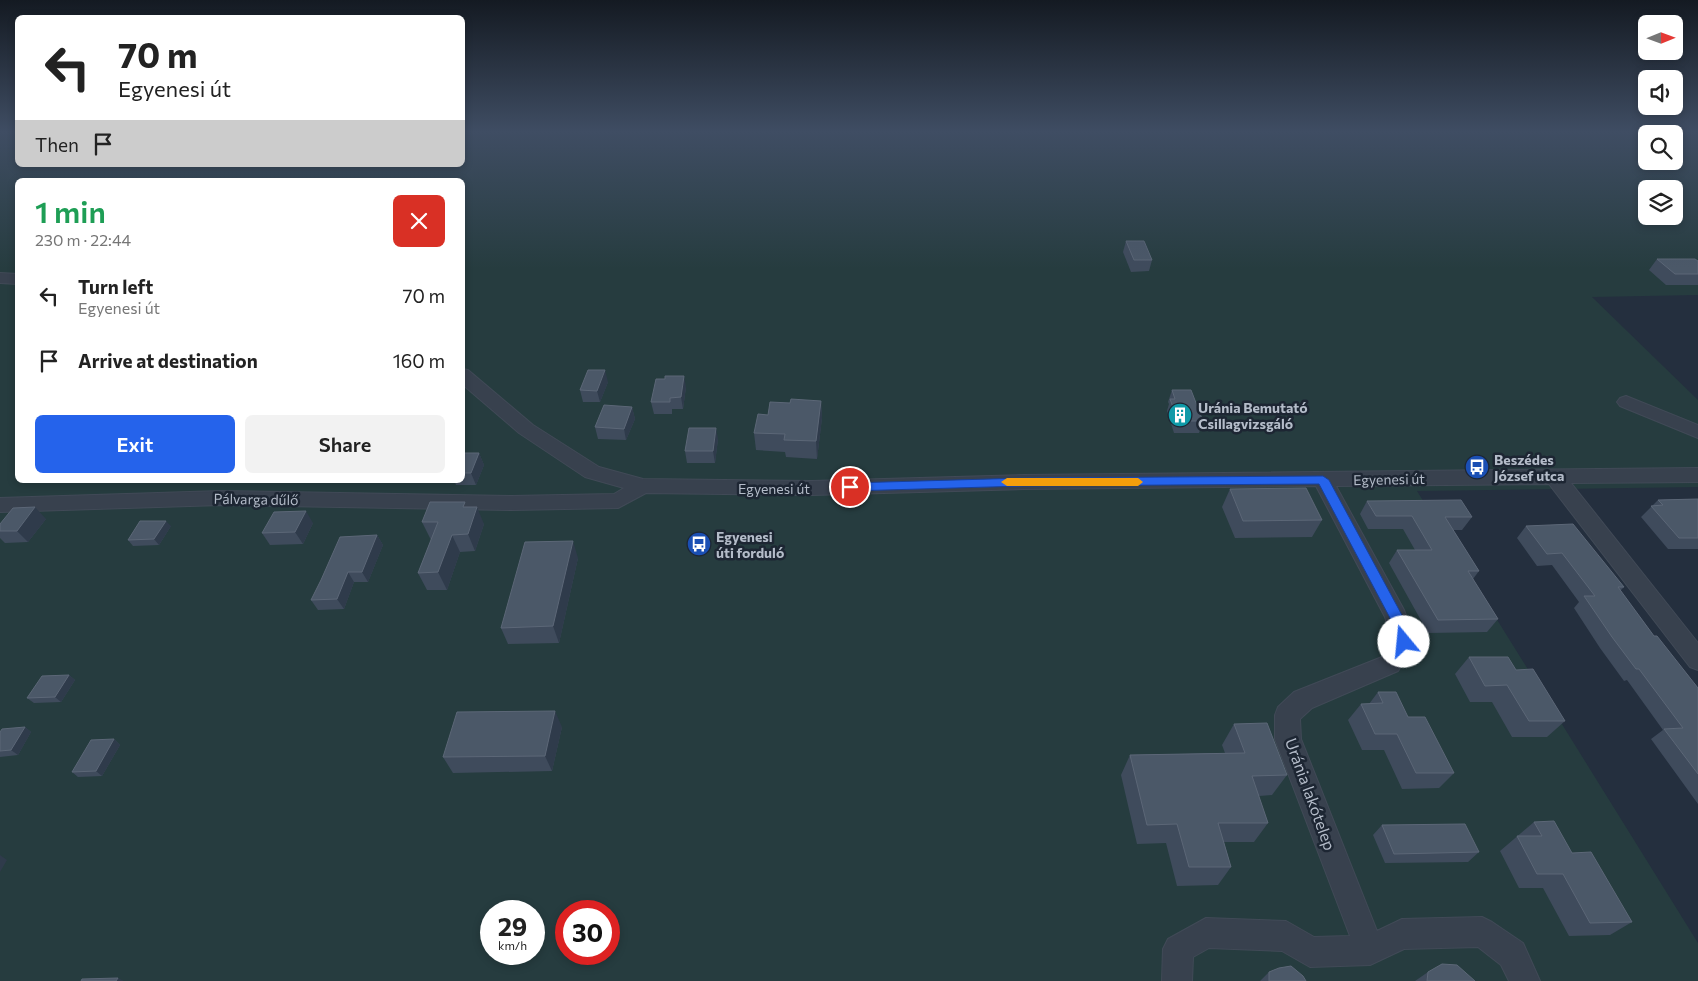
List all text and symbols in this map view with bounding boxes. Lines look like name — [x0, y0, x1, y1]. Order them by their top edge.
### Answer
north arrow — [1638, 15, 1682, 60]
map controls — [1638, 15, 1683, 225]
text: 70 m — [118, 32, 198, 75]
icon: left — [35, 35, 100, 100]
button: sound — [1638, 70, 1683, 115]
text: Egyenesi út — [118, 75, 231, 102]
button: search — [1638, 125, 1683, 170]
icon: arrive — [89, 130, 117, 158]
text: Then — [35, 133, 79, 156]
button: layers — [1638, 180, 1683, 225]
text: 1 min — [35, 192, 106, 229]
button: close — [393, 195, 445, 247]
text: 230 m · 22:44 — [35, 230, 131, 249]
text: Turn left — [78, 275, 153, 298]
icon: left — [35, 282, 63, 310]
text: 70 m — [402, 284, 445, 307]
text: Egyenesi út — [78, 298, 160, 317]
icon: arrive — [35, 347, 63, 375]
text: Arrive at destination — [78, 349, 258, 372]
text: 160 m — [393, 349, 445, 372]
place label: Uránia Bemutató Csillagvizsgáló — [1198, 399, 1308, 432]
building icon: Uránia Bemutató Csillagvizsgáló — [1167, 402, 1193, 428]
button: Exit — [35, 415, 235, 473]
button: Share — [245, 415, 445, 473]
place label: Beszédes József utca — [1494, 451, 1564, 484]
bus stop icon: Beszédes József utca — [1464, 454, 1490, 480]
pin — [829, 466, 871, 508]
street label: Egyenesi út — [1353, 470, 1425, 488]
icon: arrive — [836, 473, 864, 501]
street label: Egyenesi út — [738, 480, 810, 497]
street label: Pálvarga dűlő — [213, 490, 299, 508]
place label: Egyenesi úti forduló — [716, 528, 784, 561]
bus stop icon: Egyenesi úti forduló — [686, 531, 712, 557]
position arrow — [1377, 615, 1429, 667]
street label: Uránia lakótelep — [1282, 735, 1340, 853]
speed limit sign: 30 — [555, 900, 620, 965]
text: 29 — [498, 911, 527, 941]
text: km/h — [498, 938, 527, 952]

